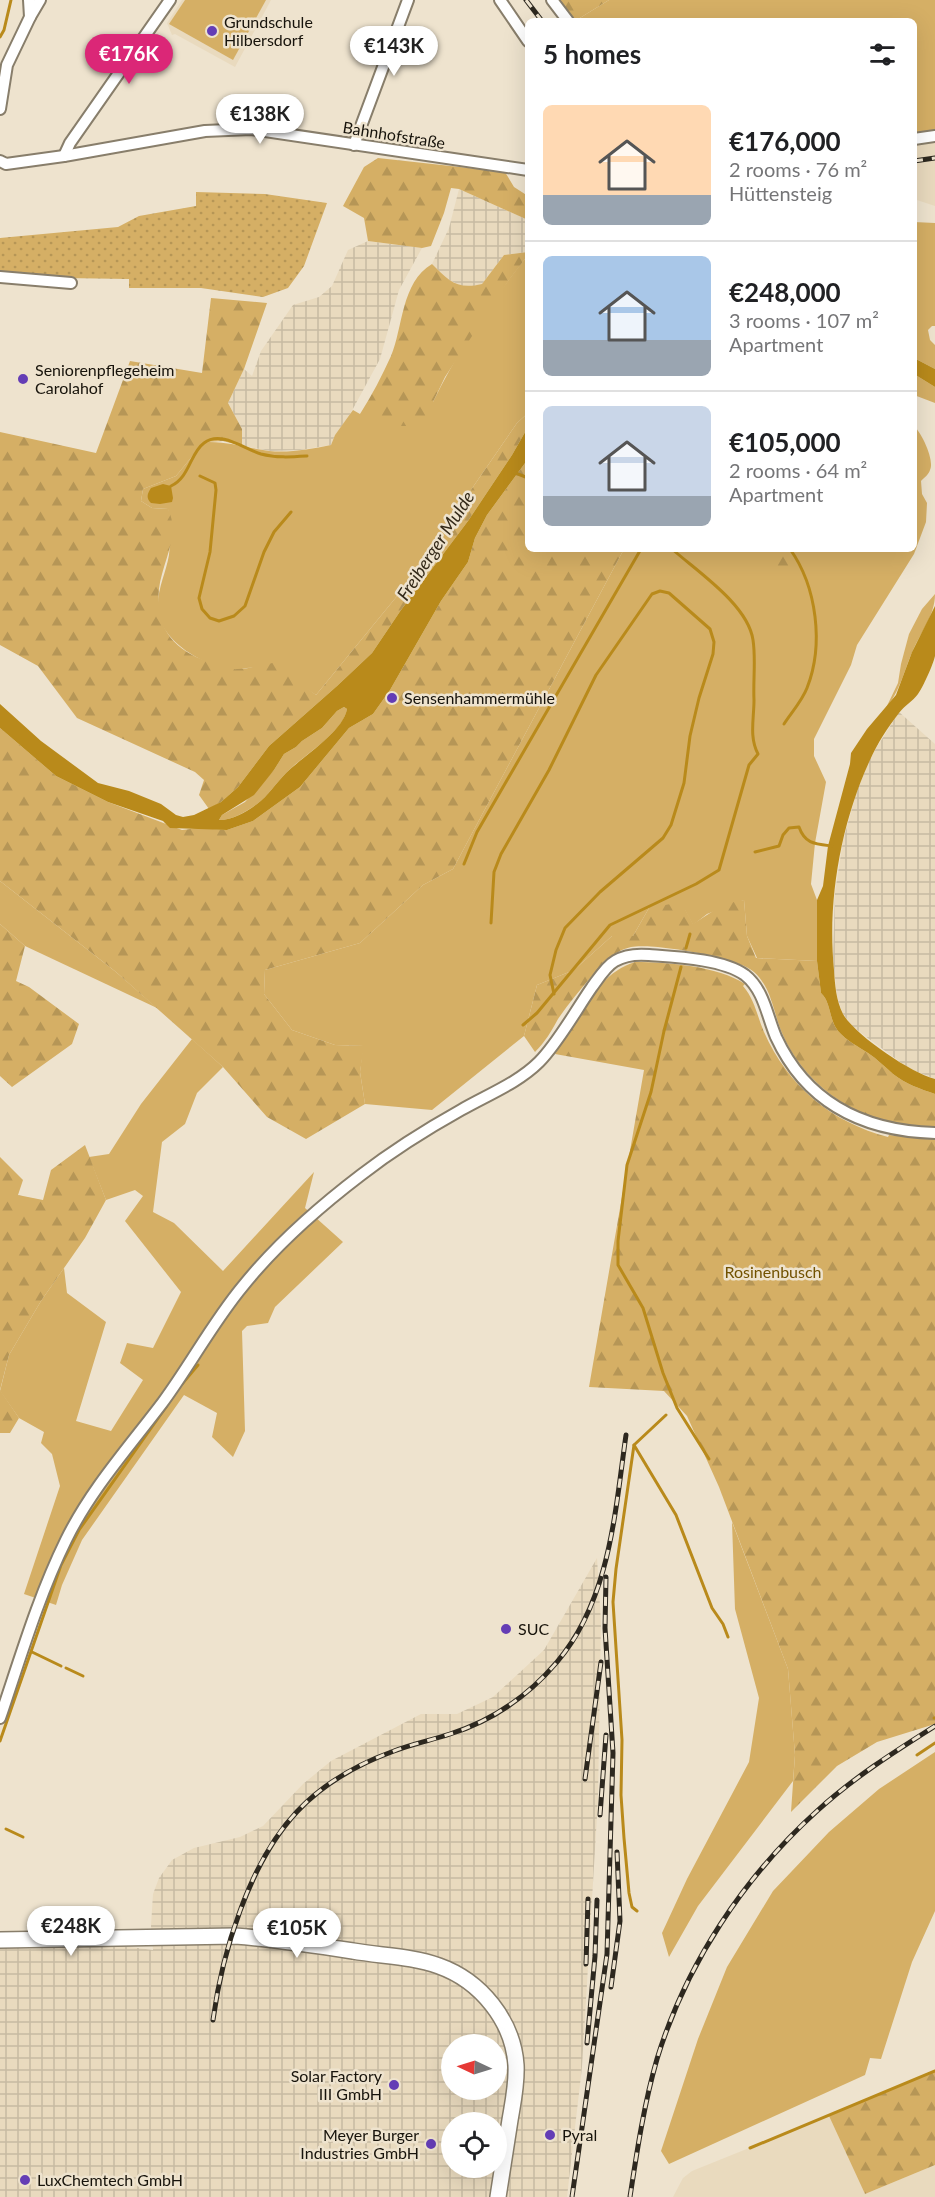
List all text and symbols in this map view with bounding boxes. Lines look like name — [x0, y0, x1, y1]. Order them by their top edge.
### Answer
place label: Grundschule Hilbersdorf — [224, 12, 313, 49]
marker: Grundschule Hilbersdorf — [205, 24, 219, 38]
pin: €143K — [352, 26, 436, 77]
text: €143K — [364, 33, 424, 57]
pin: €176K — [87, 34, 171, 85]
text: 5 homes — [543, 38, 641, 70]
icon: filters — [866, 38, 899, 71]
text: €176K — [99, 41, 159, 65]
pin: €138K — [218, 94, 302, 145]
text: €138K — [230, 101, 290, 125]
street label: Bahnhofstraße — [341, 117, 447, 152]
text: €176,000 — [729, 125, 841, 157]
icon: home — [591, 129, 663, 201]
text: 2 rooms · 76 m² — [729, 157, 867, 181]
text: Hüttensteig — [729, 181, 832, 205]
text: €248,000 — [729, 276, 841, 308]
icon: home — [591, 280, 663, 352]
text: 3 rooms · 107 m² — [729, 308, 879, 332]
text: Apartment — [729, 332, 823, 356]
place label: Seniorenpflegeheim Carolahof — [35, 360, 175, 397]
marker: Seniorenpflegeheim Carolahof — [16, 372, 30, 386]
text: €105,000 — [729, 426, 841, 458]
icon: home — [591, 430, 663, 502]
text: 2 rooms · 64 m² — [729, 458, 867, 482]
text: Apartment — [729, 482, 823, 506]
water label: Freiberger Mulde — [392, 487, 479, 604]
place label: Sensenhammermühle — [404, 688, 555, 707]
marker: Sensenhammermühle — [385, 691, 399, 705]
park label: Rosinenbusch — [724, 1262, 822, 1281]
place label: SUC — [518, 1619, 549, 1638]
marker: SUC — [499, 1622, 513, 1636]
pin: €248K — [29, 1906, 113, 1957]
pin: €105K — [255, 1908, 339, 1959]
text: €248K — [41, 1913, 101, 1937]
text: €105K — [267, 1915, 327, 1939]
north arrow — [441, 2034, 507, 2100]
map controls — [441, 2034, 507, 2178]
place label: Solar Factory III GmbH — [291, 2066, 383, 2103]
marker: Solar Factory III GmbH — [387, 2078, 401, 2092]
button: locate — [441, 2112, 507, 2178]
place label: Meyer Burger Industries GmbH — [300, 2125, 419, 2162]
place label: Pyral — [562, 2125, 597, 2144]
marker: Pyral — [543, 2128, 557, 2142]
marker: Meyer Burger Industries GmbH — [424, 2137, 438, 2151]
place label: LuxChemtech GmbH — [37, 2170, 183, 2189]
marker: LuxChemtech GmbH — [18, 2173, 32, 2187]

